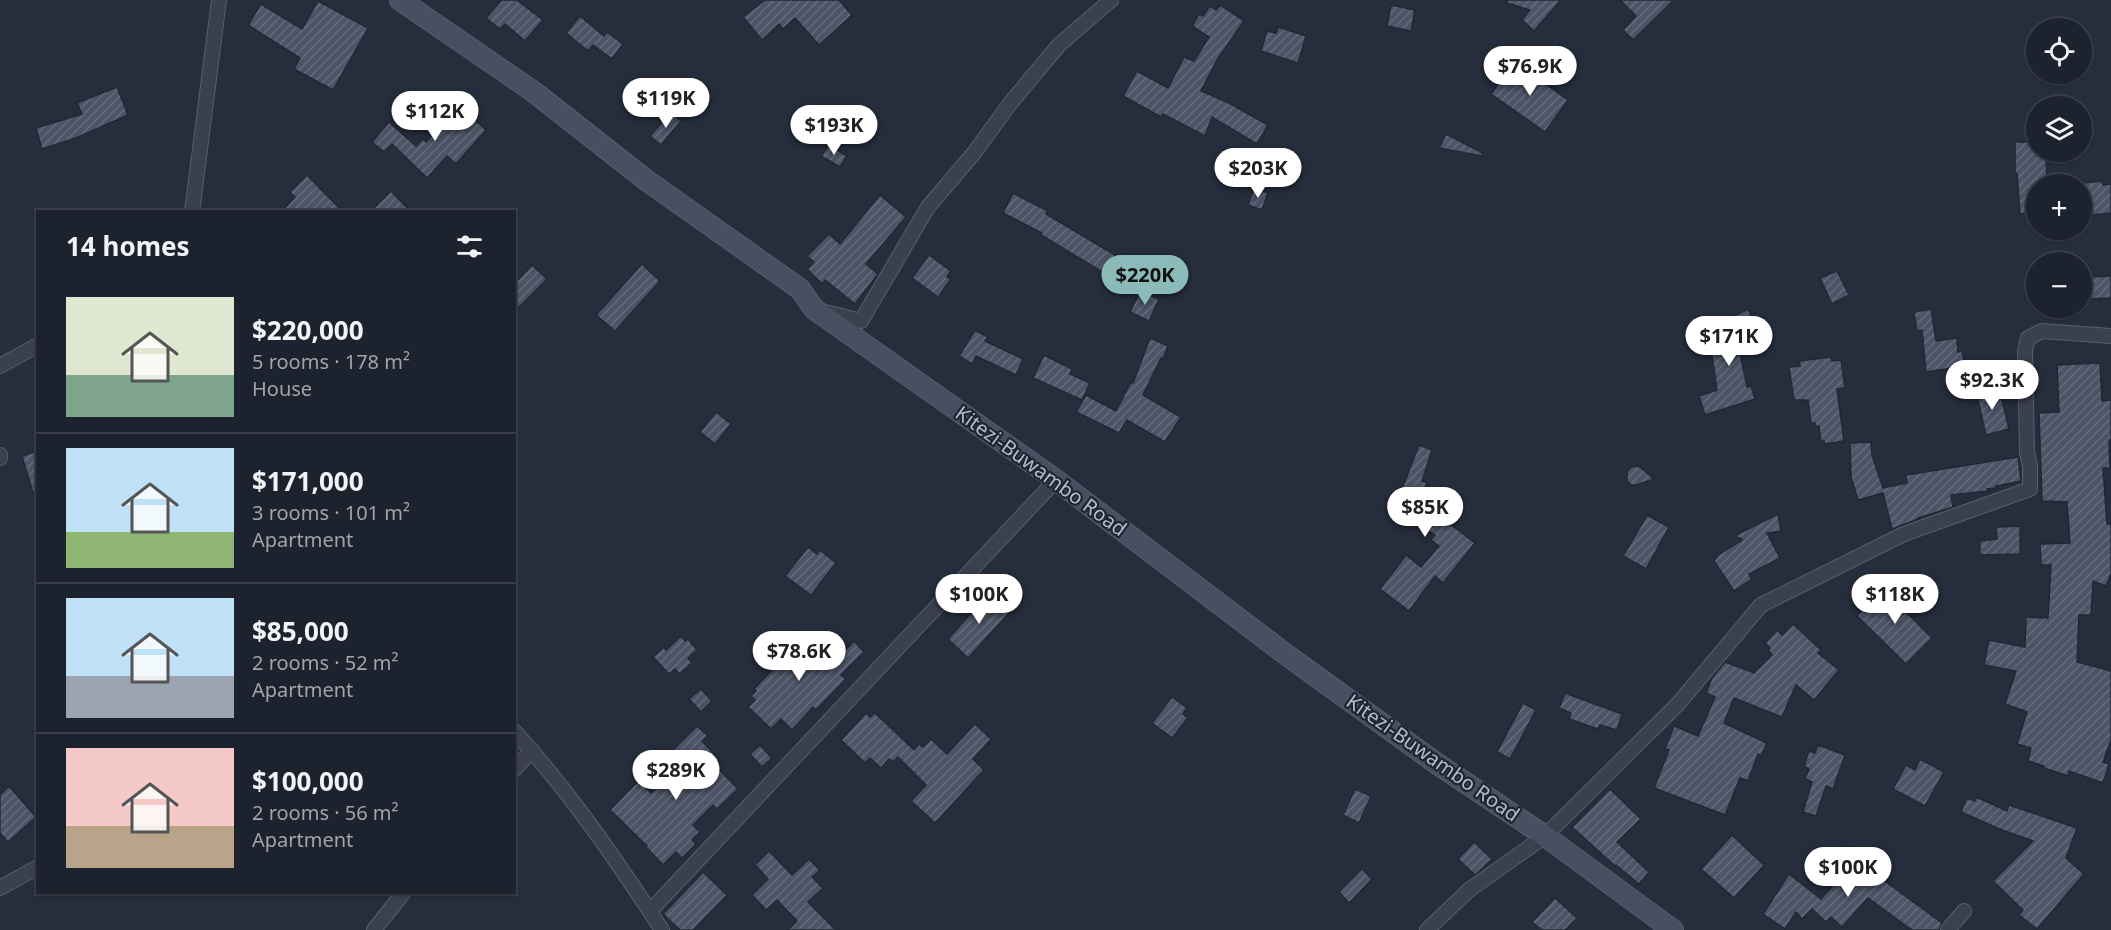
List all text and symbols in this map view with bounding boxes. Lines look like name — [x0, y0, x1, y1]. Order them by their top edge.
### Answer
map controls — [2026, 18, 2092, 318]
button: locate — [2026, 18, 2092, 84]
pin: $76.9K — [1481, 46, 1579, 97]
text: $76.9K — [1498, 52, 1562, 79]
pin: $119K — [624, 78, 708, 129]
text: $119K — [636, 84, 696, 111]
pin: $112K — [393, 91, 477, 142]
button: layers — [2026, 96, 2092, 162]
text: $112K — [405, 97, 465, 124]
pin: $193K — [792, 105, 876, 156]
text: $193K — [804, 111, 864, 138]
pin: $203K — [1216, 148, 1300, 199]
text: $203K — [1228, 154, 1288, 181]
button: + — [2026, 174, 2092, 240]
text: 14 homes — [66, 228, 190, 264]
icon: filters — [453, 230, 486, 263]
button: − — [2026, 252, 2092, 318]
pin: $220K — [1103, 255, 1187, 306]
text: $220K — [1115, 261, 1175, 288]
text: $220,000 — [252, 312, 364, 348]
pin: $171K — [1687, 316, 1771, 367]
icon: home — [114, 321, 186, 393]
text: $171K — [1699, 322, 1759, 349]
text: 5 rooms · 178 m² — [252, 348, 410, 375]
pin: $92.3K — [1943, 360, 2041, 411]
text: $92.3K — [1960, 366, 2024, 393]
text: House — [252, 375, 312, 402]
street label: Kitezi-Buwambo Road — [950, 399, 1132, 542]
text: $171,000 — [252, 463, 364, 499]
icon: home — [114, 472, 186, 544]
pin: $85K — [1389, 487, 1461, 538]
text: $85K — [1401, 493, 1449, 520]
text: 3 rooms · 101 m² — [252, 499, 410, 526]
text: Apartment — [252, 526, 353, 553]
pin: $100K — [937, 574, 1021, 625]
pin: $118K — [1853, 574, 1937, 625]
text: $100K — [949, 580, 1009, 607]
text: $118K — [1865, 580, 1925, 607]
text: $85,000 — [252, 613, 349, 649]
icon: home — [114, 622, 186, 694]
pin: $78.6K — [750, 631, 848, 682]
text: $78.6K — [767, 637, 831, 664]
text: 2 rooms · 52 m² — [252, 649, 399, 676]
text: Apartment — [252, 676, 353, 703]
street label: Kitezi-Buwambo Road — [1341, 688, 1525, 828]
pin: $289K — [634, 750, 718, 801]
text: $289K — [646, 756, 706, 783]
text: $100,000 — [252, 763, 364, 799]
icon: home — [114, 772, 186, 844]
text: 2 rooms · 56 m² — [252, 799, 399, 826]
text: Apartment — [252, 826, 353, 853]
pin: $100K — [1806, 847, 1890, 898]
text: $100K — [1818, 853, 1878, 880]

